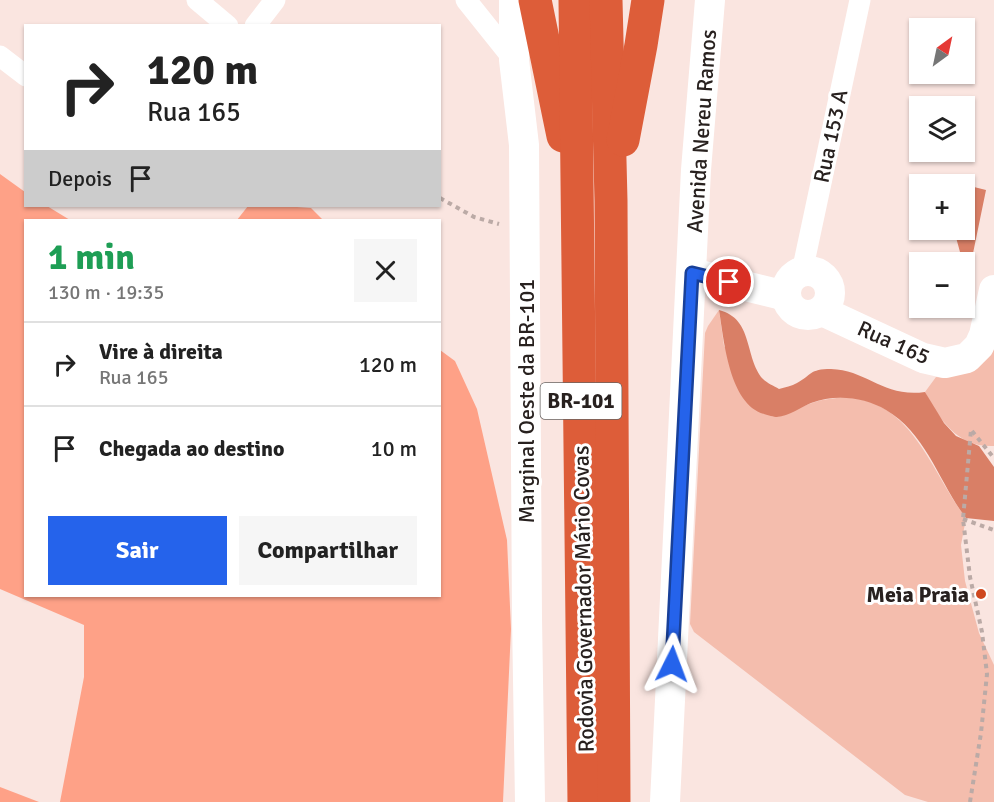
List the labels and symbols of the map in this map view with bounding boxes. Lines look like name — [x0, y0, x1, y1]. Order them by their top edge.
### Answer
north arrow — [909, 18, 975, 84]
street label: Avenida Nereu Ramos — [681, 28, 722, 234]
street label: Rua 153 A — [807, 86, 854, 185]
pin — [703, 256, 754, 307]
street label: Marginal Oeste da BR-101 — [513, 279, 540, 523]
street label: Rua 165 — [853, 315, 934, 370]
road number: BR-101 — [540, 383, 622, 419]
street label: Rodovia Governador Mário Covas — [567, 445, 600, 753]
place label: Meia Praia — [867, 581, 969, 608]
marker: Meia Praia — [974, 587, 988, 601]
position arrow — [640, 632, 704, 696]

